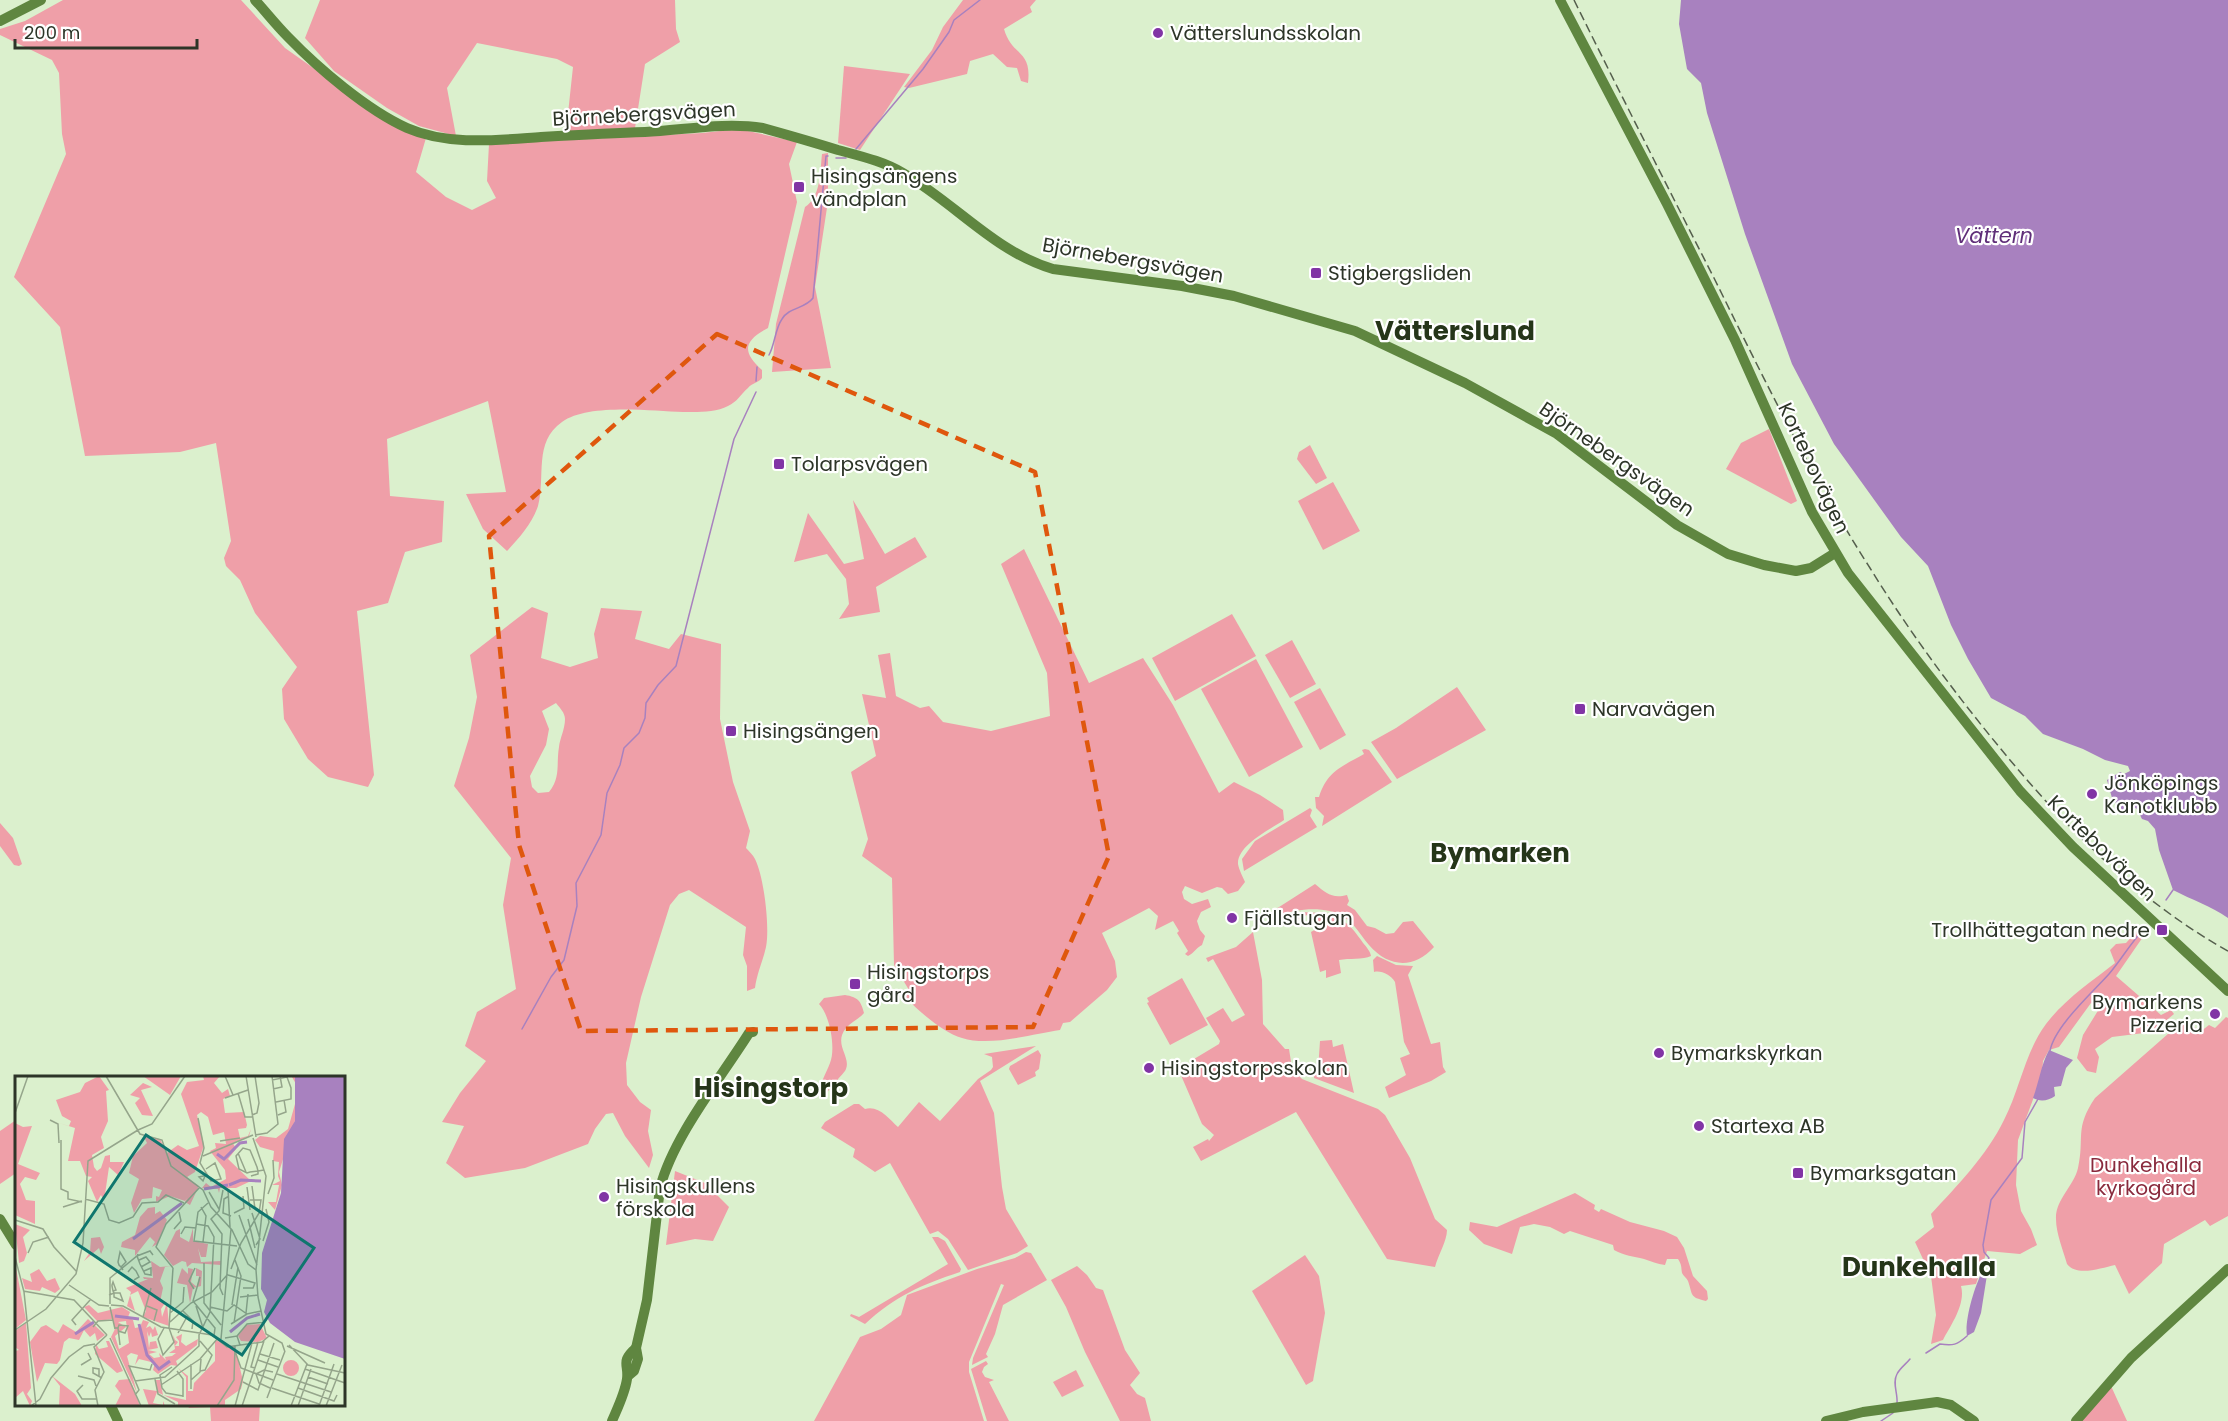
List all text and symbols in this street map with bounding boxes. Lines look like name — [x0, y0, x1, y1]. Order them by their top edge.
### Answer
scale bar — [15, 12, 196, 50]
place label: Vätterslundsskolan — [1170, 19, 1361, 47]
text: 200 m — [24, 20, 80, 45]
marker: Vätterslundsskolan — [1151, 26, 1165, 40]
street label: Björnebergsvägen — [552, 95, 736, 133]
place label: Hisingsängens vändplan — [811, 162, 957, 213]
marker: Hisingsängens vändplan — [792, 180, 806, 194]
water label: Vättern — [1955, 221, 2033, 250]
street label: Björnebergsvägen — [1040, 230, 1226, 290]
place label: Stigbergsliden — [1328, 259, 1471, 287]
marker: Stigbergsliden — [1309, 266, 1323, 280]
district label: Vätterslund — [1375, 313, 1535, 349]
street label: Björnebergsvägen — [1534, 395, 1700, 523]
street label: Kortebovägen — [1771, 398, 1857, 538]
place label: Tolarpsvägen — [791, 450, 928, 478]
marker: Tolarpsvägen — [772, 457, 786, 471]
place label: Narvavägen — [1592, 695, 1715, 723]
marker: Narvavägen — [1573, 702, 1587, 716]
place label: Hisingsängen — [743, 717, 879, 745]
marker: Hisingsängen — [724, 724, 738, 738]
place label: Jönköpings Kanotklubb — [2104, 769, 2219, 820]
marker: Jönköpings Kanotklubb — [2085, 787, 2099, 801]
street label: Kortebovägen — [2041, 789, 2163, 907]
district label: Bymarken — [1430, 835, 1570, 871]
place label: Fjällstugan — [1244, 904, 1353, 932]
marker: Fjällstugan — [1225, 911, 1239, 925]
place label: Trollhättegatan nedre — [1931, 916, 2150, 944]
marker: Trollhättegatan nedre — [2155, 923, 2169, 937]
place label: Hisingstorps gård — [867, 958, 989, 1009]
marker: Hisingstorps gård — [848, 977, 862, 991]
place label: Bymarkens Pizzeria — [2092, 988, 2203, 1039]
marker: Bymarkens Pizzeria — [2208, 1007, 2222, 1021]
place label: Bymarkskyrkan — [1671, 1039, 1822, 1067]
marker: Bymarkskyrkan — [1652, 1046, 1666, 1060]
place label: Hisingstorpsskolan — [1161, 1054, 1348, 1082]
marker: Hisingstorpsskolan — [1142, 1061, 1156, 1075]
district label: Hisingstorp — [694, 1070, 848, 1106]
inset map — [15, 1076, 345, 1406]
place label: Startexa AB — [1711, 1112, 1825, 1140]
marker: Startexa AB — [1692, 1119, 1706, 1133]
park label: Dunkehalla kyrkogård — [2090, 1151, 2202, 1202]
place label: Bymarksgatan — [1810, 1159, 1956, 1187]
marker: Bymarksgatan — [1791, 1166, 1805, 1180]
place label: Hisingskullens förskola — [616, 1172, 755, 1223]
marker: Hisingskullens förskola — [597, 1190, 611, 1204]
district label: Dunkehalla — [1842, 1249, 1996, 1285]

